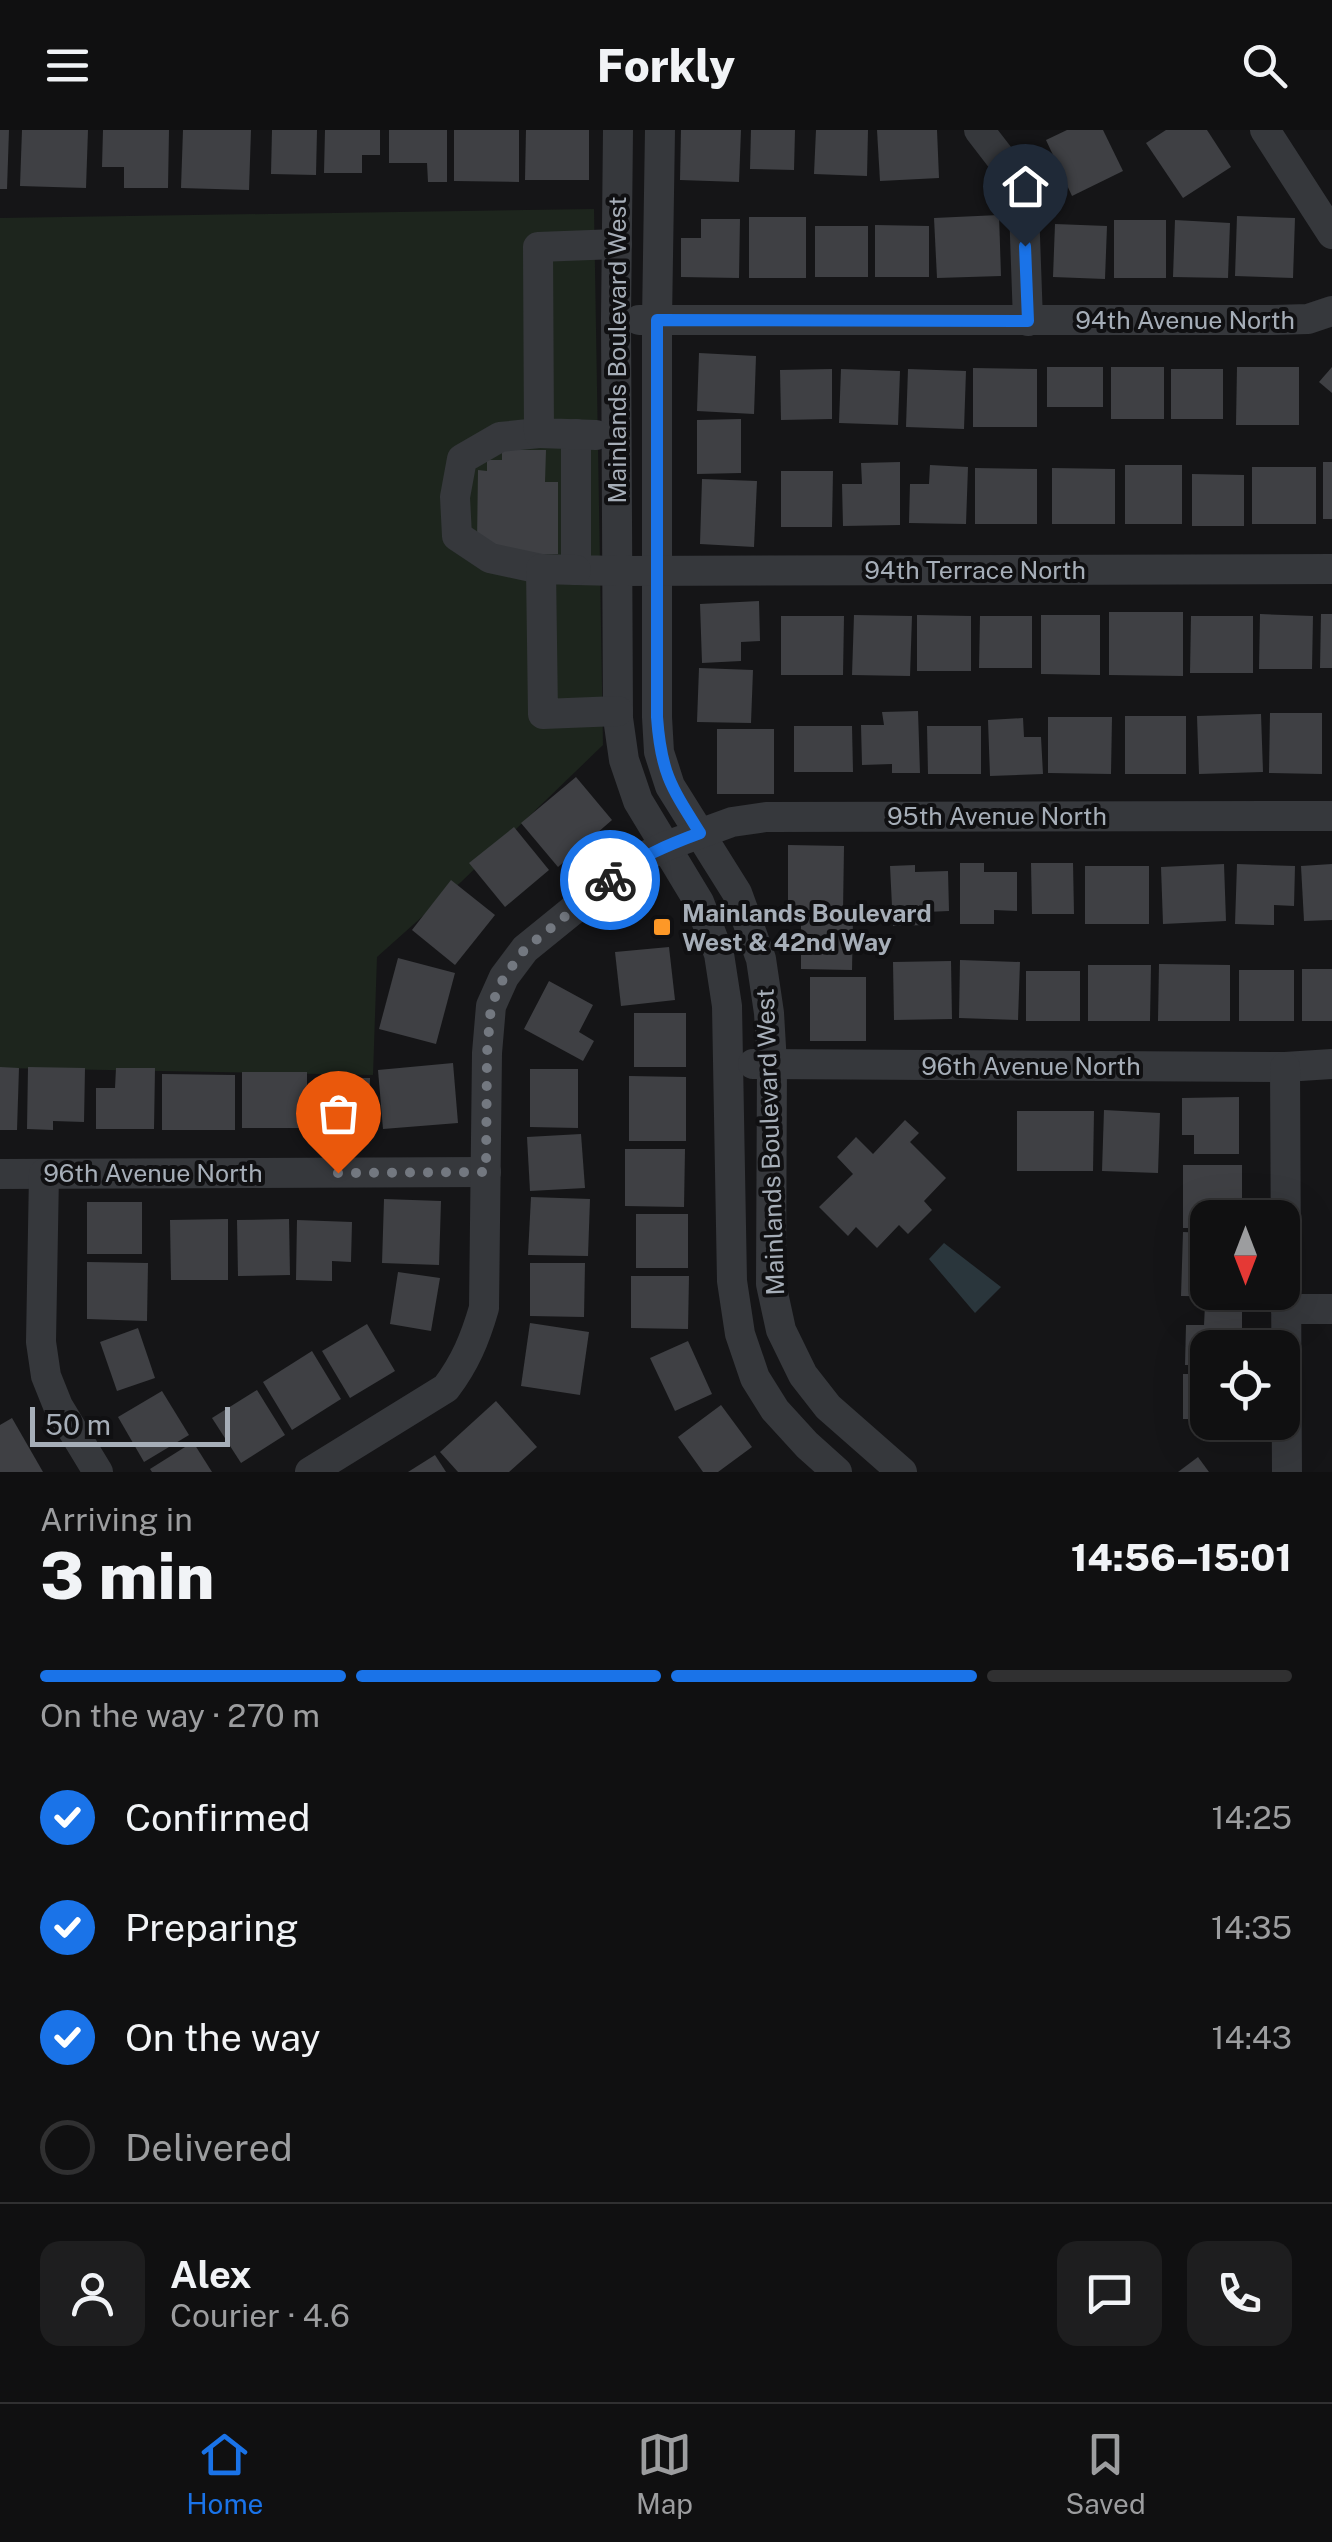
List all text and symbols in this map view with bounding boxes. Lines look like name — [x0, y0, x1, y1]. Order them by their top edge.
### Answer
icon: menu — [40, 38, 95, 93]
icon: search — [1237, 38, 1292, 93]
text: Forkly — [597, 39, 735, 92]
pin — [983, 144, 1068, 247]
icon: home — [998, 159, 1053, 214]
street label: Mainlands Boulevard West — [602, 196, 632, 504]
street label: 94th Avenue North — [1075, 305, 1295, 335]
street label: 94th Terrace North — [864, 555, 1086, 585]
street label: 95th Avenue North — [887, 801, 1107, 831]
courier — [560, 830, 660, 930]
icon: bike — [583, 853, 638, 908]
place label: Mainlands Boulevard West & 42nd Way — [682, 898, 932, 957]
marker: Mainlands Boulevard West & 42nd Way — [651, 916, 673, 938]
street label: Mainlands Boulevard West — [750, 988, 790, 1296]
street label: 96th Avenue North — [921, 1051, 1141, 1081]
pin — [296, 1071, 381, 1174]
icon: bag — [311, 1086, 366, 1141]
street label: 96th Avenue North — [43, 1158, 263, 1188]
north arrow — [1190, 1200, 1300, 1310]
map controls — [1190, 1200, 1300, 1440]
button: locate — [1190, 1330, 1300, 1440]
scale bar — [30, 1402, 230, 1446]
text: 50 m — [45, 1408, 111, 1441]
text: Arriving in — [40, 1501, 193, 1538]
text: 14:56–15:01 — [1071, 1535, 1292, 1580]
text: 3 min — [40, 1537, 215, 1614]
text: On the way · 270 m — [40, 1697, 320, 1734]
icon: check — [40, 1790, 95, 1845]
text: Confirmed — [125, 1795, 310, 1840]
text: 14:25 — [1211, 1799, 1292, 1836]
icon: check — [40, 1900, 95, 1955]
text: Preparing — [125, 1905, 299, 1950]
text: 14:35 — [1211, 1909, 1292, 1946]
icon: check — [40, 2010, 95, 2065]
text: On the way — [125, 2015, 321, 2060]
text: 14:43 — [1212, 2019, 1292, 2056]
text: Delivered — [125, 2125, 293, 2170]
button: person — [40, 2241, 145, 2346]
button: chat — [1057, 2241, 1162, 2346]
button: phone — [1187, 2241, 1292, 2346]
text: Alex — [170, 2252, 252, 2297]
text: Courier · 4.6 — [170, 2297, 350, 2334]
tab: Home — [186, 2427, 263, 2520]
tab: Map — [636, 2427, 693, 2520]
tab: Saved — [1066, 2427, 1146, 2520]

